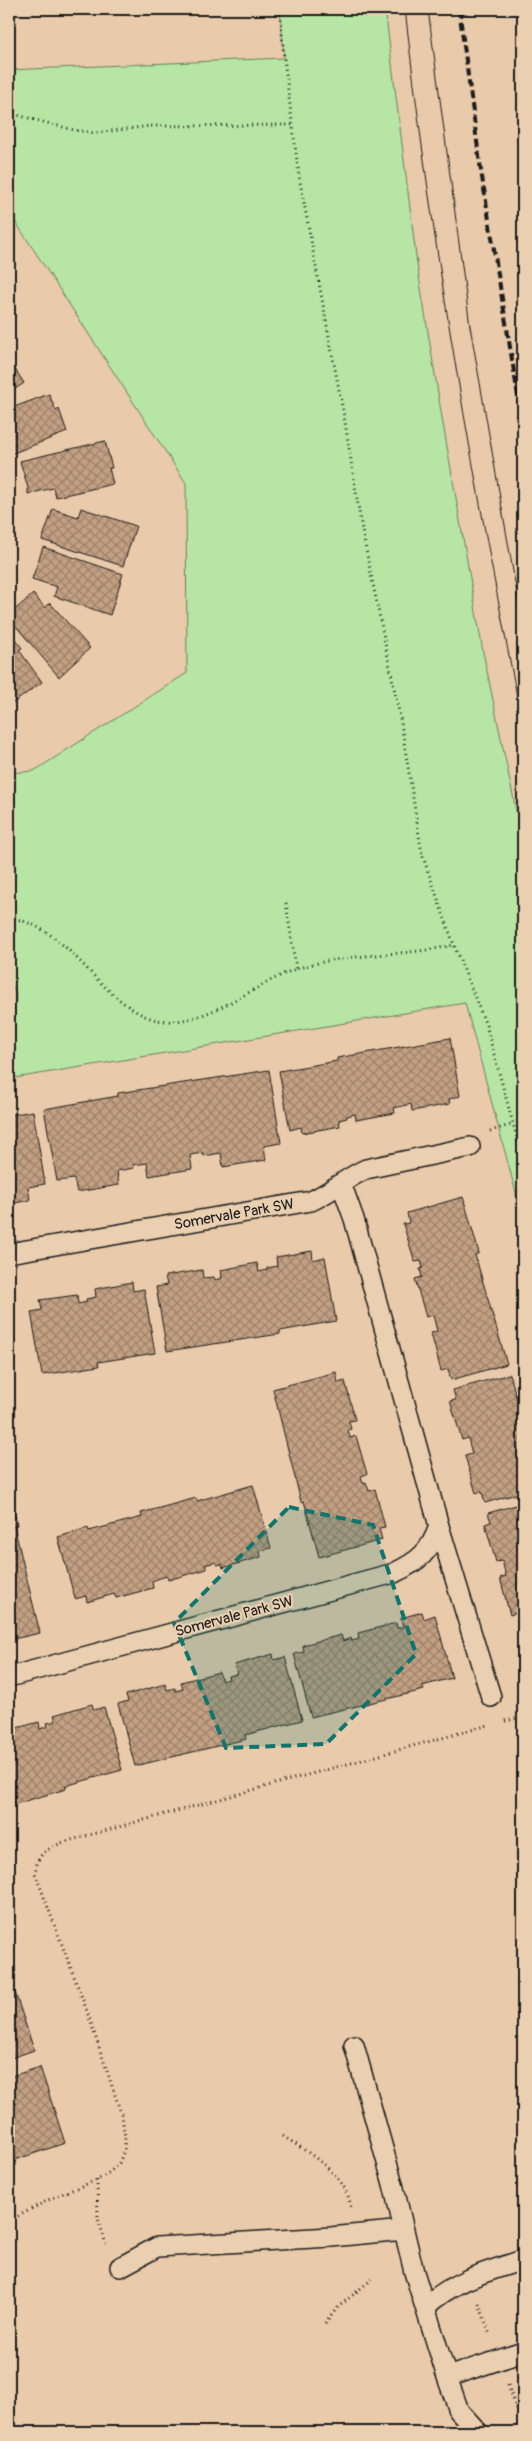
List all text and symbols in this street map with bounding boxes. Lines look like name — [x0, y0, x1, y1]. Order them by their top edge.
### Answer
street label: Somervale Park SW — [173, 1195, 296, 1234]
street label: Somervale Park SW — [173, 1592, 295, 1641]

